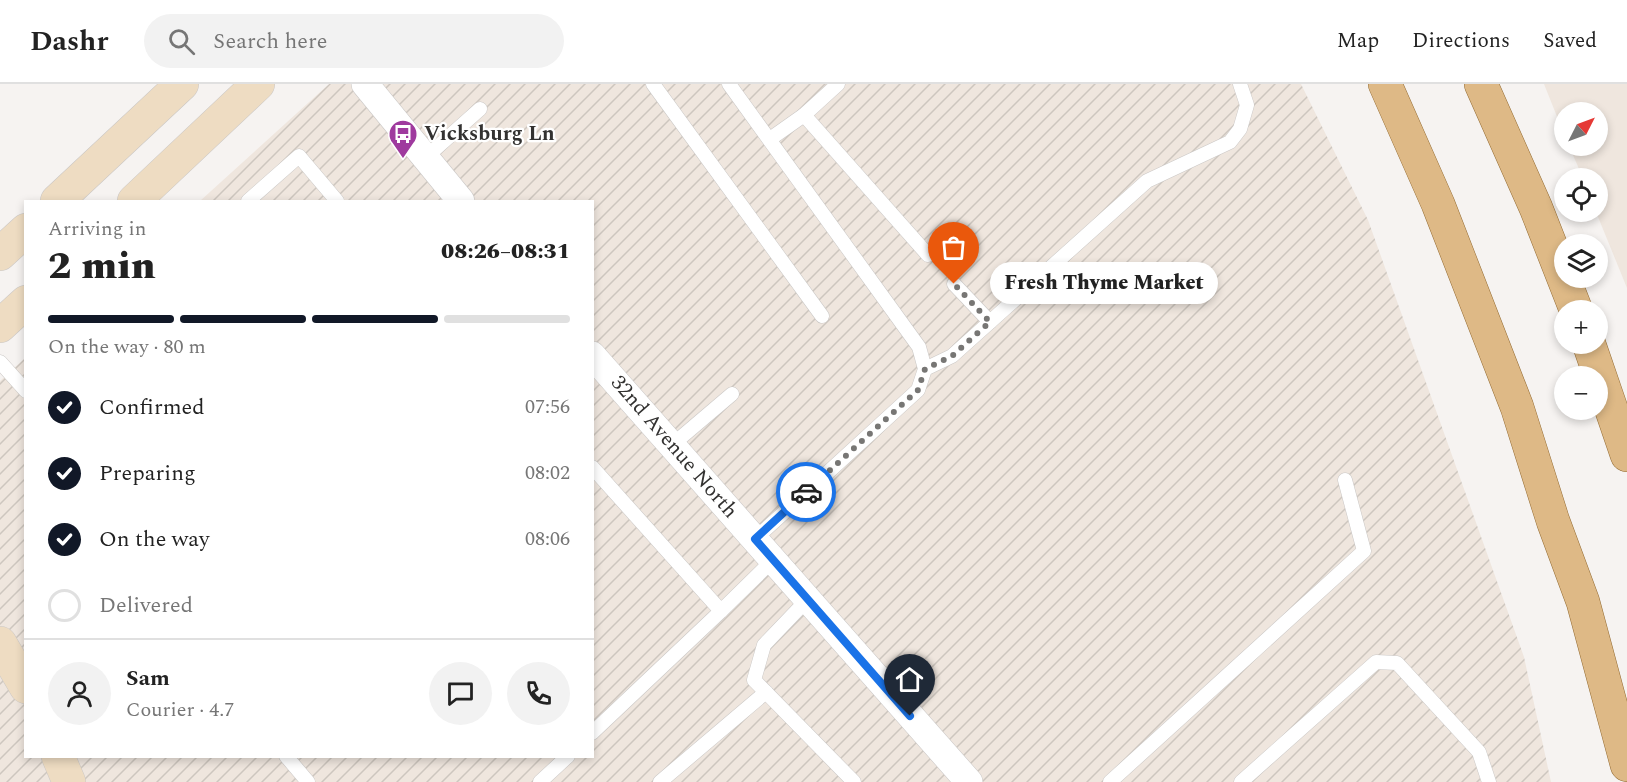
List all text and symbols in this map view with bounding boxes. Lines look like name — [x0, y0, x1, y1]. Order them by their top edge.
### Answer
search box — [144, 14, 564, 68]
text: Dashr — [30, 20, 108, 63]
icon: search — [165, 25, 198, 58]
text: Search here — [213, 25, 327, 58]
text: Map — [1337, 25, 1379, 57]
text: Directions — [1412, 25, 1510, 57]
text: Saved — [1543, 25, 1597, 57]
north arrow — [1554, 102, 1608, 156]
map controls — [1554, 102, 1608, 420]
bus stop icon: Vicksburg Ln — [387, 118, 419, 160]
place label: Vicksburg Ln — [424, 118, 555, 150]
button: locate — [1554, 168, 1608, 222]
text: Arriving in — [48, 214, 146, 244]
pin — [928, 222, 979, 284]
icon: bag — [937, 231, 970, 264]
button: layers — [1554, 234, 1608, 288]
text: 08:26–08:31 — [441, 235, 570, 268]
text: 2 min — [48, 237, 156, 296]
callout: Fresh Thyme Market — [990, 263, 1218, 305]
text: Fresh Thyme Market — [1004, 268, 1204, 298]
button: + — [1554, 300, 1608, 354]
text: On the way · 80 m — [48, 332, 206, 362]
button: − — [1554, 366, 1608, 420]
street label: 32nd Avenue North — [603, 368, 745, 526]
icon: check — [48, 391, 81, 424]
text: Confirmed — [99, 391, 205, 424]
text: 07:56 — [525, 392, 570, 422]
icon: check — [48, 457, 81, 490]
text: Preparing — [99, 457, 196, 490]
text: 08:02 — [525, 458, 570, 488]
courier — [776, 462, 836, 522]
icon: car — [790, 476, 823, 509]
icon: check — [48, 523, 81, 556]
text: On the way — [99, 523, 210, 556]
text: 08:06 — [525, 524, 570, 554]
text: Delivered — [99, 589, 193, 622]
pin — [884, 654, 935, 716]
button: person — [48, 662, 111, 725]
text: Sam — [126, 662, 170, 695]
button: chat — [429, 662, 492, 725]
button: phone — [507, 662, 570, 725]
icon: home — [893, 663, 926, 696]
text: Courier · 4.7 — [126, 695, 234, 725]

